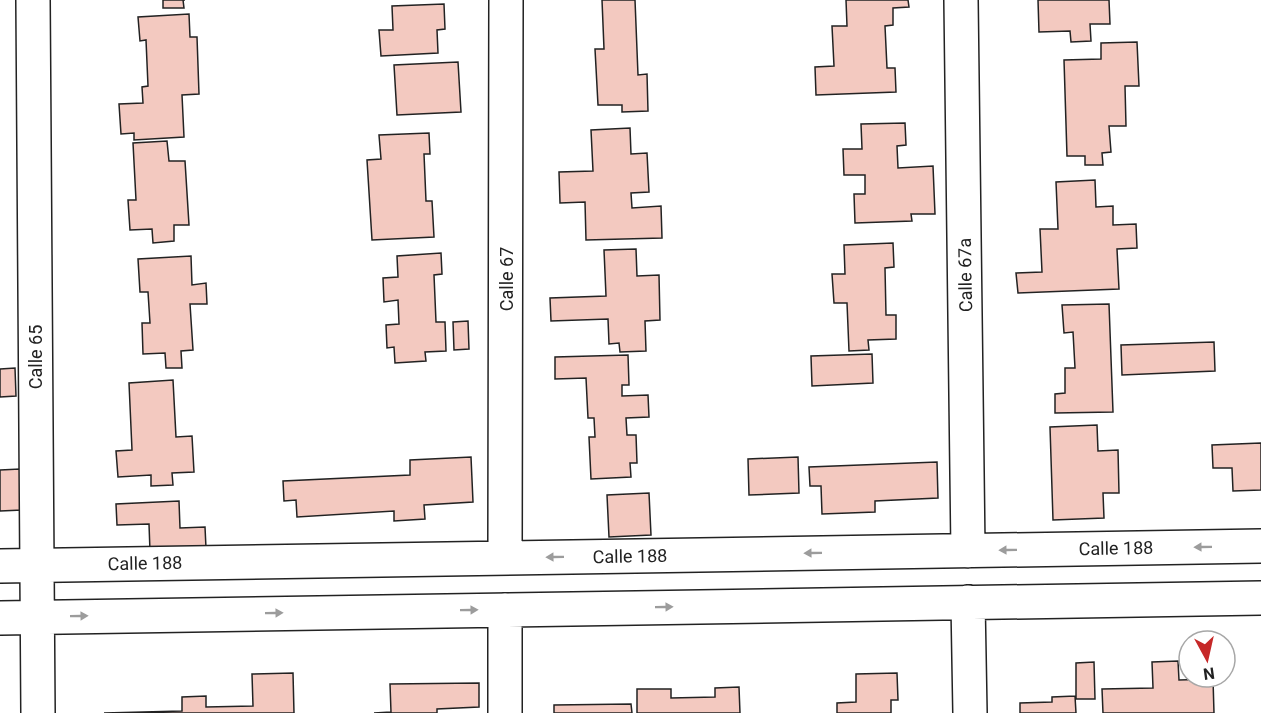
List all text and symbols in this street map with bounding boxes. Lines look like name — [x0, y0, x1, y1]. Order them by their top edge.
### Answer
street label: Calle 67a — [954, 238, 976, 312]
street label: Calle 67 — [496, 247, 517, 311]
street label: Calle 65 — [25, 325, 46, 389]
street label: Calle 188 — [1079, 537, 1153, 559]
one-way arrow — [1193, 542, 1212, 552]
street label: Calle 188 — [593, 545, 667, 567]
one-way arrow — [998, 545, 1017, 555]
one-way arrow — [803, 548, 822, 558]
street label: Calle 188 — [108, 552, 182, 574]
one-way arrow — [545, 552, 564, 562]
one-way arrow — [655, 602, 674, 612]
one-way arrow — [460, 605, 479, 615]
one-way arrow — [265, 608, 284, 618]
one-way arrow — [70, 611, 89, 621]
north arrow — [1177, 629, 1237, 689]
text: N — [1202, 663, 1216, 684]

